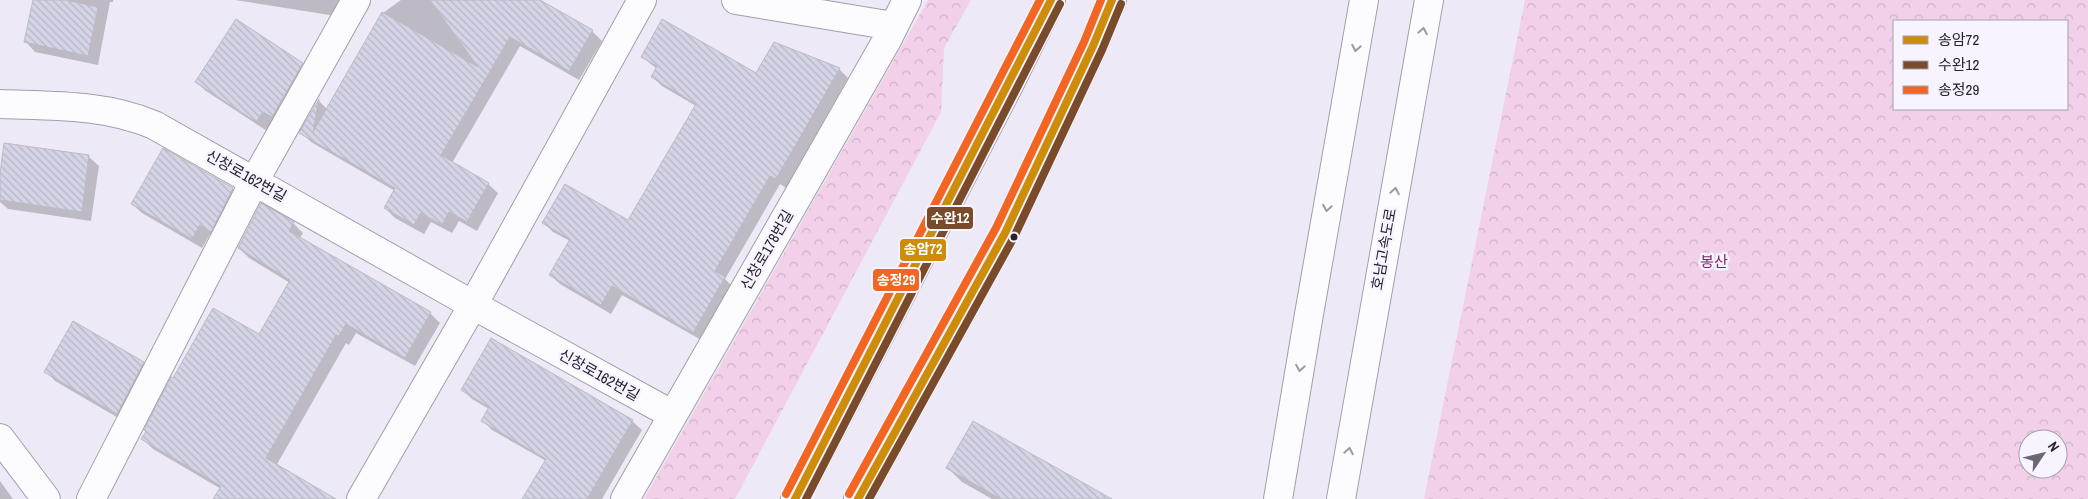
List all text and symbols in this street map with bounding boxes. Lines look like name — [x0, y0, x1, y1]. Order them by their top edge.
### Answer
legend — [1893, 20, 2068, 110]
one-way arrow — [1418, 26, 1428, 35]
text: 송암72 — [1938, 29, 1979, 50]
one-way arrow — [1351, 44, 1361, 52]
text: 수완12 — [1938, 54, 1979, 75]
text: 송정29 — [1938, 79, 1979, 100]
street label: 신창로162번길 — [202, 145, 290, 206]
one-way arrow — [1389, 186, 1399, 195]
one-way arrow — [1323, 204, 1333, 212]
street label: 신창로178번길 — [735, 206, 798, 294]
line badge: 수완12 — [926, 206, 974, 230]
street label: 호남고속도로 — [1366, 206, 1401, 292]
text: 수완12 — [931, 209, 969, 227]
unlabelled marker — [1009, 232, 1019, 242]
line badge: 송암72 — [899, 238, 947, 262]
text: 송암72 — [904, 240, 942, 258]
park label: 봉산 — [1700, 251, 1728, 272]
line badge: 송정29 — [872, 268, 920, 292]
text: 송정29 — [877, 271, 915, 289]
street label: 신창로162번길 — [555, 344, 643, 405]
one-way arrow — [1295, 364, 1305, 372]
north arrow — [2018, 429, 2068, 479]
text: N — [2044, 438, 2063, 455]
one-way arrow — [1343, 447, 1354, 455]

